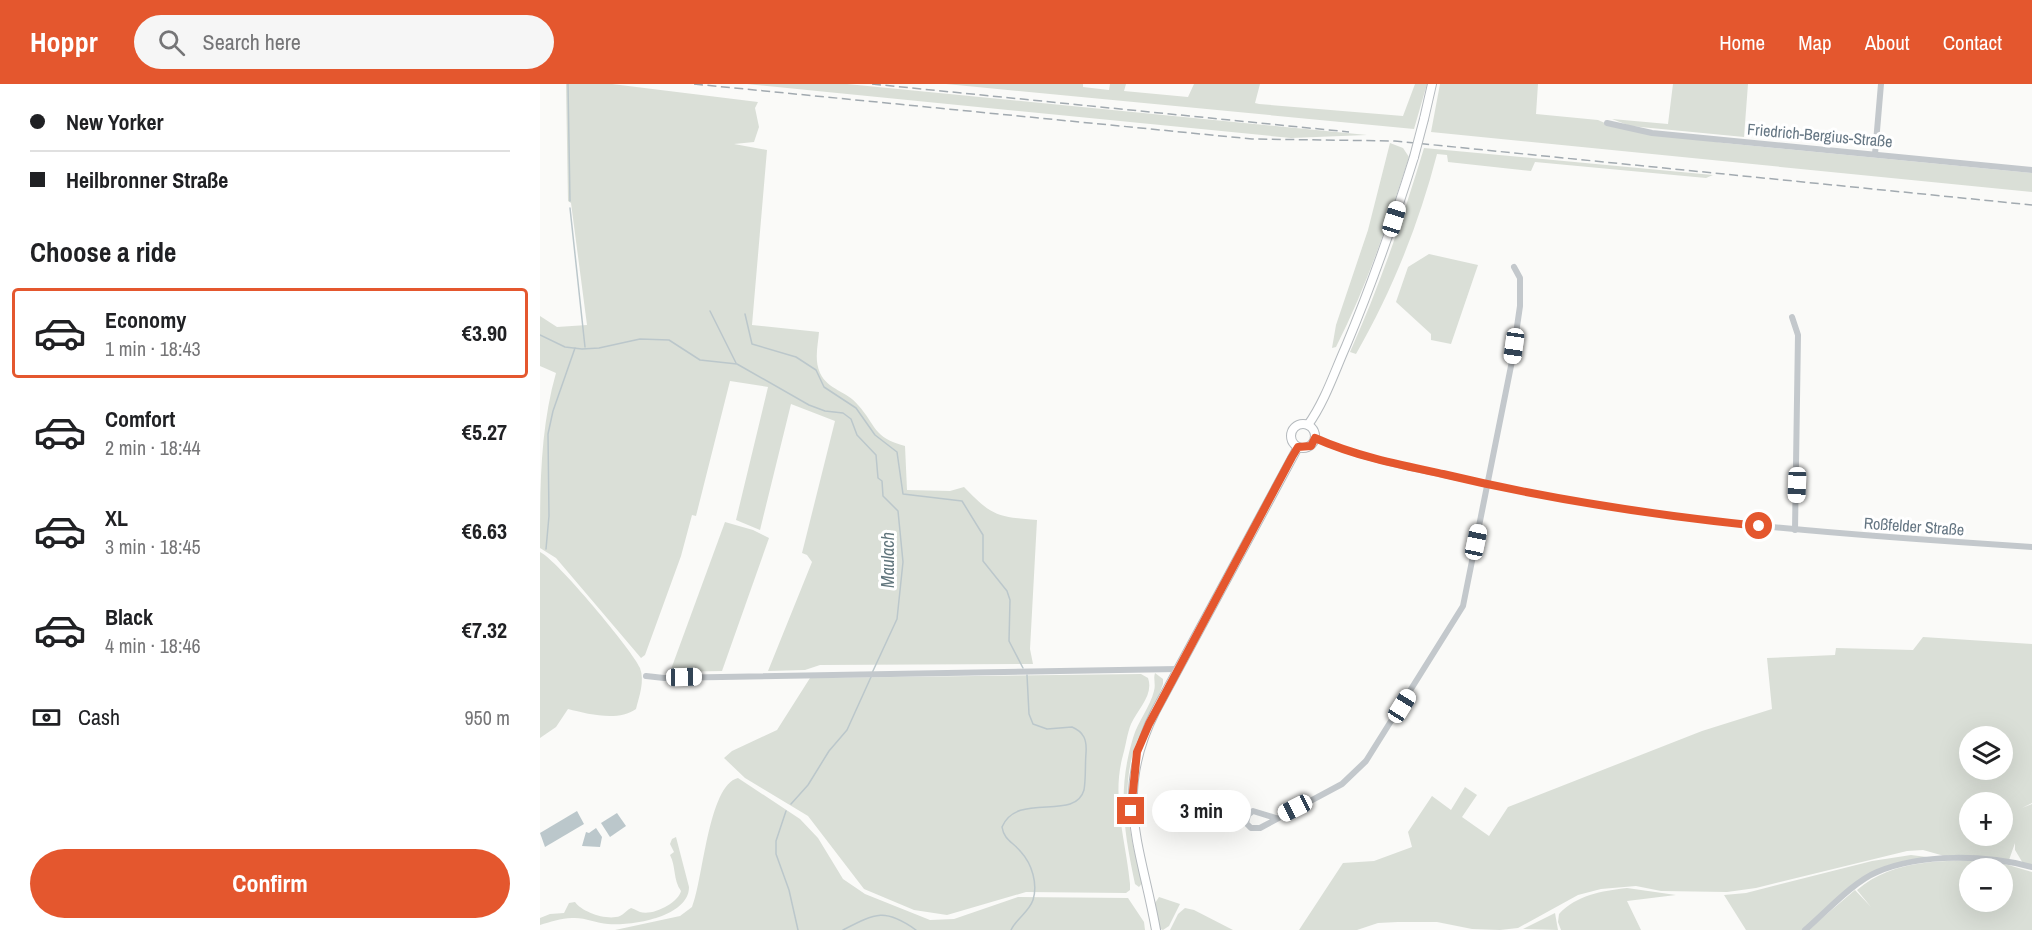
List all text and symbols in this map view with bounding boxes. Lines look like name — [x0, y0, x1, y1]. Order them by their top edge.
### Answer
search box — [134, 15, 554, 69]
text: Hoppr — [30, 23, 98, 61]
icon: search — [155, 26, 188, 59]
text: Search here — [203, 27, 301, 57]
text: Home — [1719, 28, 1765, 57]
text: Map — [1798, 28, 1832, 57]
text: About — [1865, 28, 1910, 57]
text: Contact — [1943, 28, 2002, 57]
text: New Yorker — [66, 107, 164, 137]
street label: Friedrich-Bergius-Straße — [1746, 118, 1894, 152]
text: Heilbronner Straße — [66, 165, 228, 195]
car — [1380, 199, 1408, 239]
text: Choose a ride — [30, 234, 176, 270]
text: Economy — [105, 305, 186, 335]
icon: car — [33, 306, 87, 360]
text: €3.90 — [462, 318, 507, 348]
car — [1503, 327, 1525, 365]
text: 1 min · 18:43 — [105, 335, 201, 362]
text: Comfort — [105, 404, 175, 434]
icon: car — [33, 405, 87, 459]
text: €5.27 — [462, 417, 507, 447]
text: 2 min · 18:44 — [105, 434, 201, 461]
car — [1787, 467, 1807, 503]
text: XL — [105, 503, 128, 533]
icon: car — [33, 504, 87, 558]
route start — [1745, 512, 1772, 539]
street label: Roßfelder Straße — [1863, 512, 1965, 540]
text: €6.63 — [462, 516, 507, 546]
car — [1463, 523, 1489, 561]
water label: Maulach — [875, 532, 900, 588]
text: 3 min · 18:45 — [105, 533, 201, 560]
text: Black — [105, 602, 153, 632]
icon: car — [33, 603, 87, 657]
text: €7.32 — [462, 615, 507, 645]
text: 4 min · 18:46 — [105, 632, 201, 659]
car — [666, 668, 702, 686]
car — [1385, 686, 1419, 726]
icon: cash — [30, 701, 63, 734]
text: Cash — [78, 702, 120, 732]
text: 950 m — [464, 704, 510, 731]
map controls — [1959, 726, 2013, 912]
button: layers — [1959, 726, 2013, 780]
callout: 3 min — [1152, 790, 1251, 832]
car — [1275, 792, 1315, 824]
button: + — [1959, 792, 2013, 846]
route end — [1117, 797, 1144, 824]
text: 3 min — [1180, 797, 1223, 824]
button: Confirm — [30, 849, 510, 918]
button: − — [1959, 858, 2013, 912]

